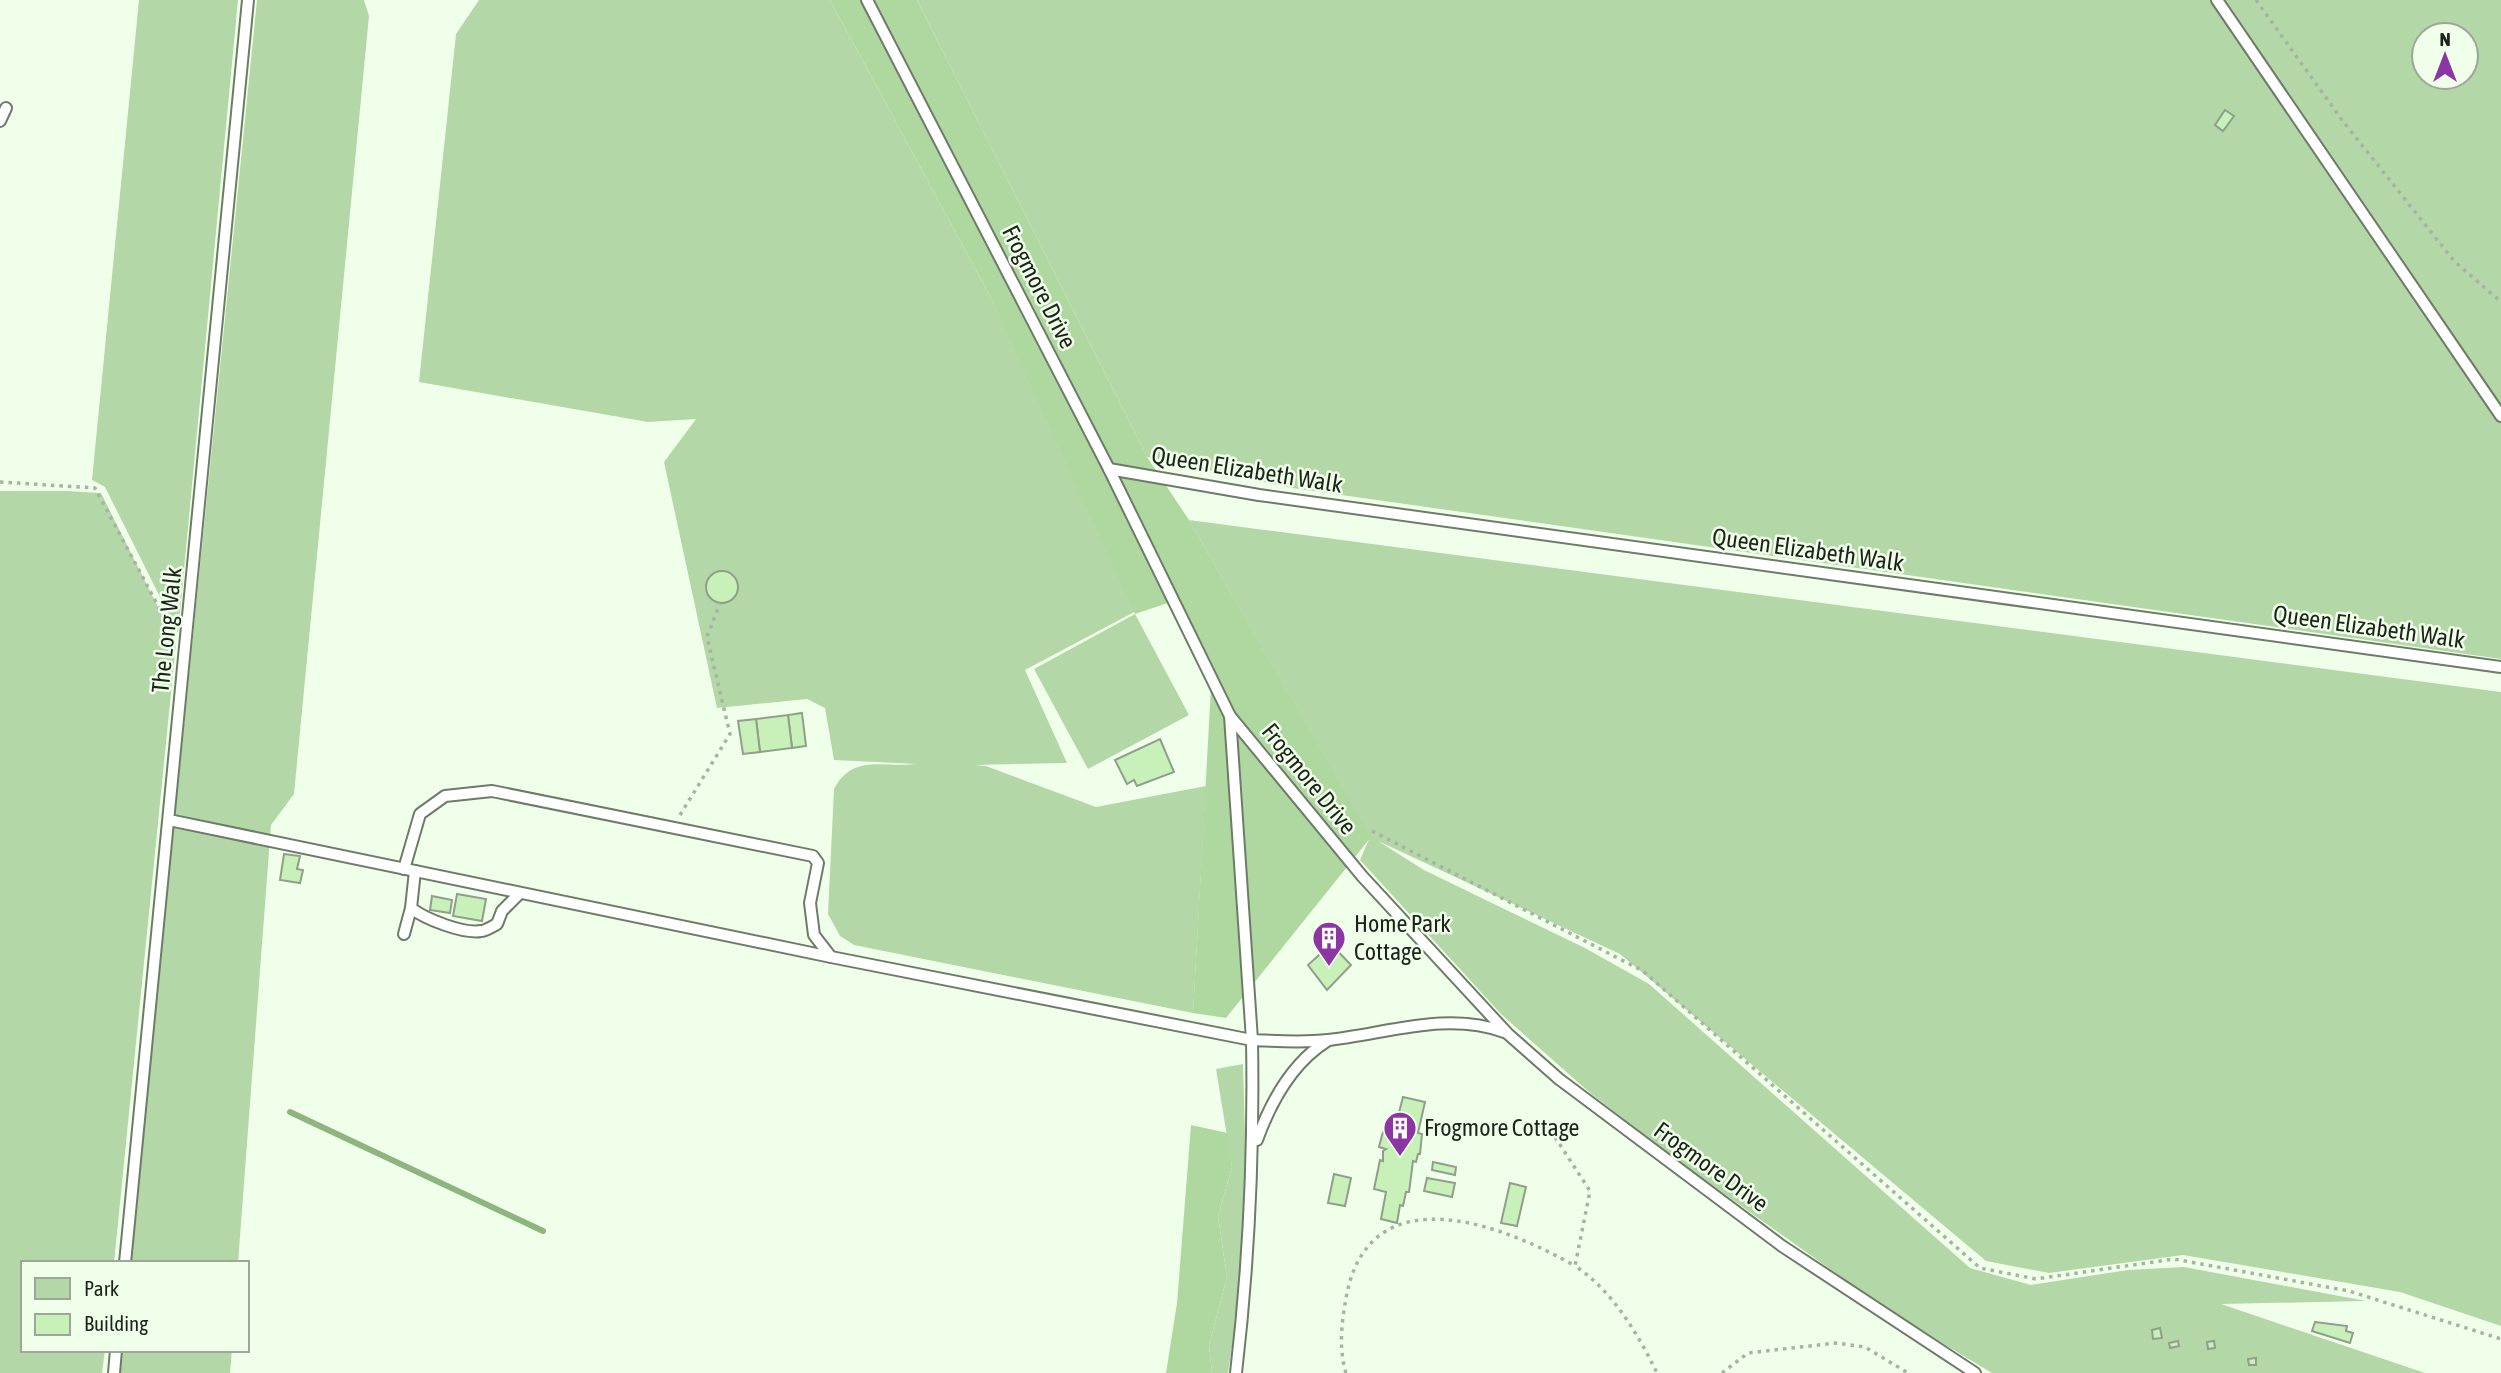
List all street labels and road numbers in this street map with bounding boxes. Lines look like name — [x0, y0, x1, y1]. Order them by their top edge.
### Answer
street label: Frogmore Drive — [997, 221, 1082, 353]
street label: Queen Elizabeth Walk — [1150, 441, 1345, 498]
street label: Queen Elizabeth Walk — [1711, 523, 1906, 576]
street label: The Long Walk — [146, 565, 187, 694]
street label: Queen Elizabeth Walk — [2272, 600, 2467, 653]
street label: Frogmore Drive — [1257, 718, 1362, 839]
street label: Frogmore Drive — [1649, 1116, 1774, 1217]

